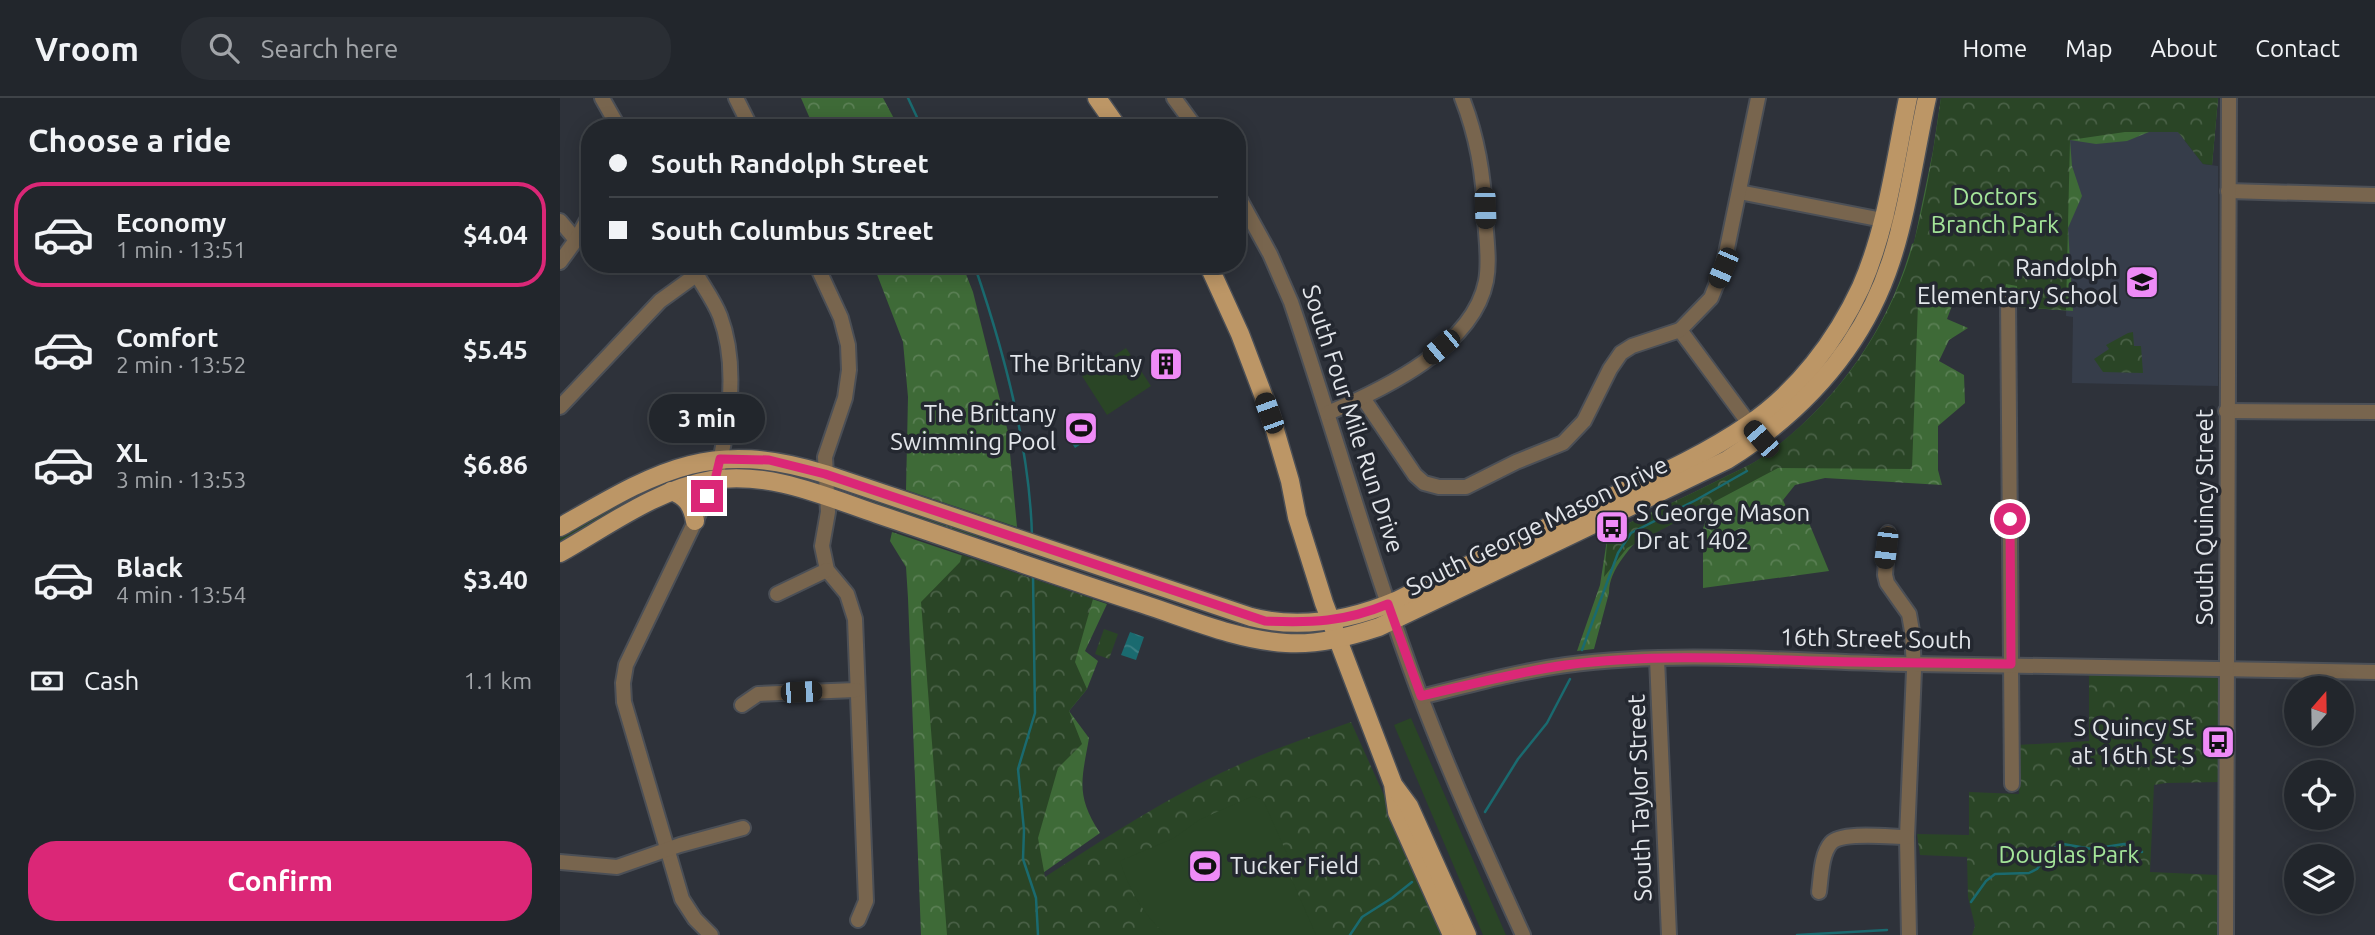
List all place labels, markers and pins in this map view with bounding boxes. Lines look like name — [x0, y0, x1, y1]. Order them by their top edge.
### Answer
place label: Randolph Elementary School — [1917, 254, 2118, 309]
school or university icon: Randolph Elementary School — [2123, 263, 2161, 301]
building icon: The Brittany — [1147, 345, 1185, 383]
place label: The Brittany — [1010, 350, 1142, 377]
place label: The Brittany Swimming Pool — [890, 400, 1056, 455]
sports icon: The Brittany Swimming Pool — [1062, 409, 1100, 447]
place label: S George Mason Dr at 1402 — [1636, 499, 1810, 554]
bus stop icon: S George Mason Dr at 1402 — [1593, 508, 1631, 546]
place label: S Quincy St at 16th St S — [2071, 714, 2195, 769]
bus stop icon: S Quincy St at 16th St S — [2199, 723, 2237, 761]
sports icon: Tucker Field — [1186, 847, 1224, 885]
place label: Tucker Field — [1230, 852, 1359, 879]

